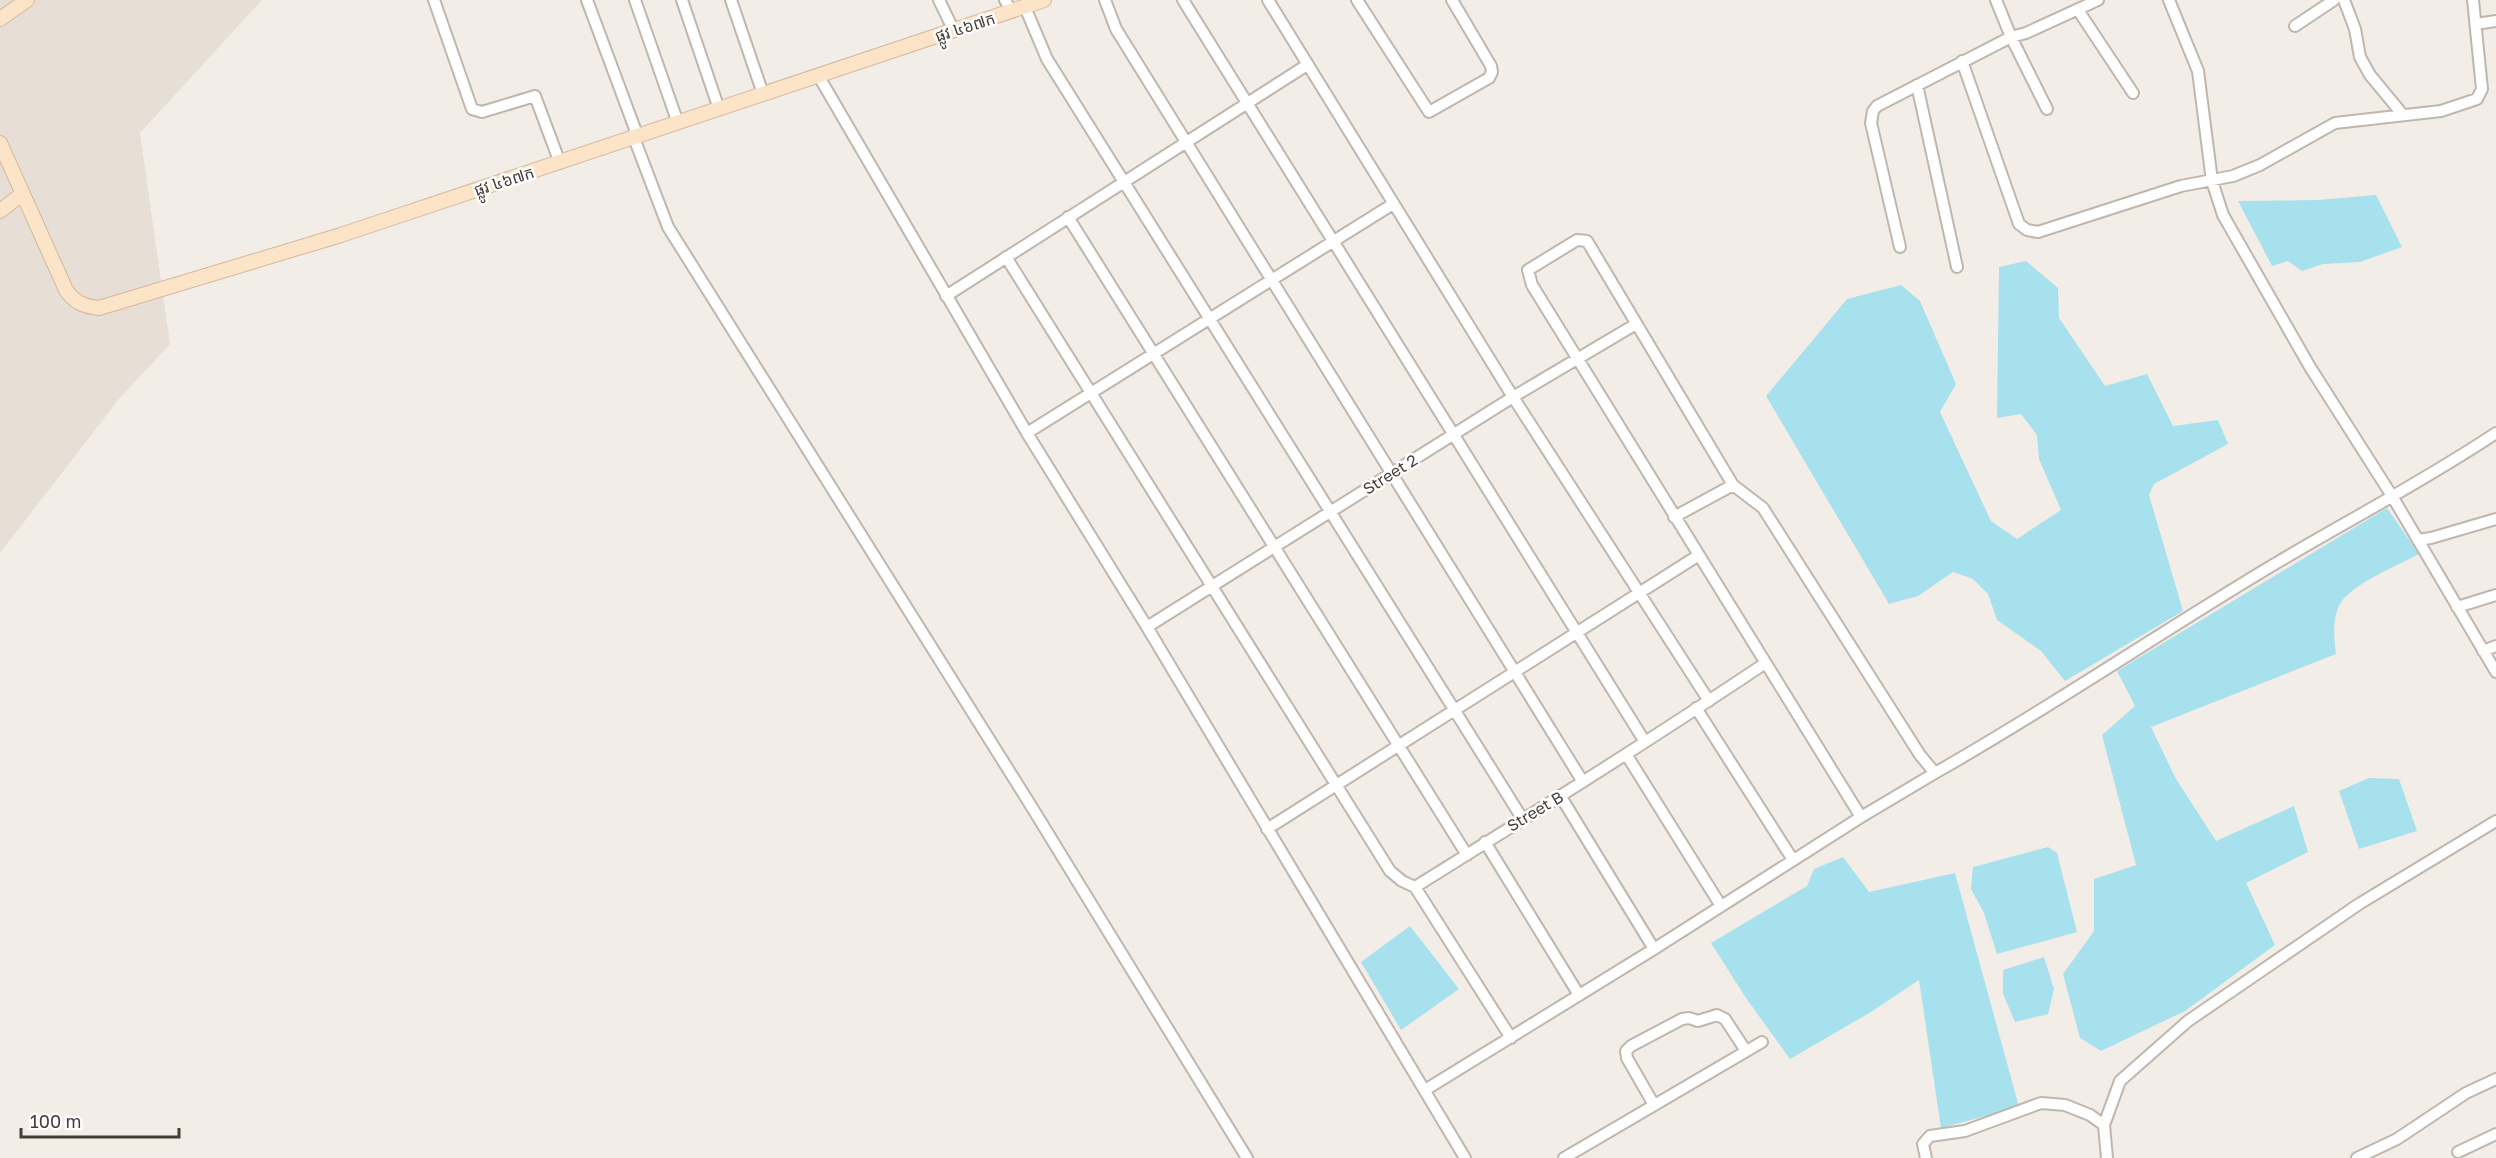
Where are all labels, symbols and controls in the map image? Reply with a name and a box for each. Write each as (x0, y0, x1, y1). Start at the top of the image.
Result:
street label: ផ្លូវ ៤៦៧ក (932, 8, 999, 51)
street label: ផ្លូវ ៤៦៧ក (471, 162, 538, 205)
street label: Street 2 (1359, 449, 1421, 499)
street label: Street B (1503, 786, 1567, 836)
scale bar (21, 1101, 178, 1139)
text: 100 m (30, 1110, 81, 1132)

